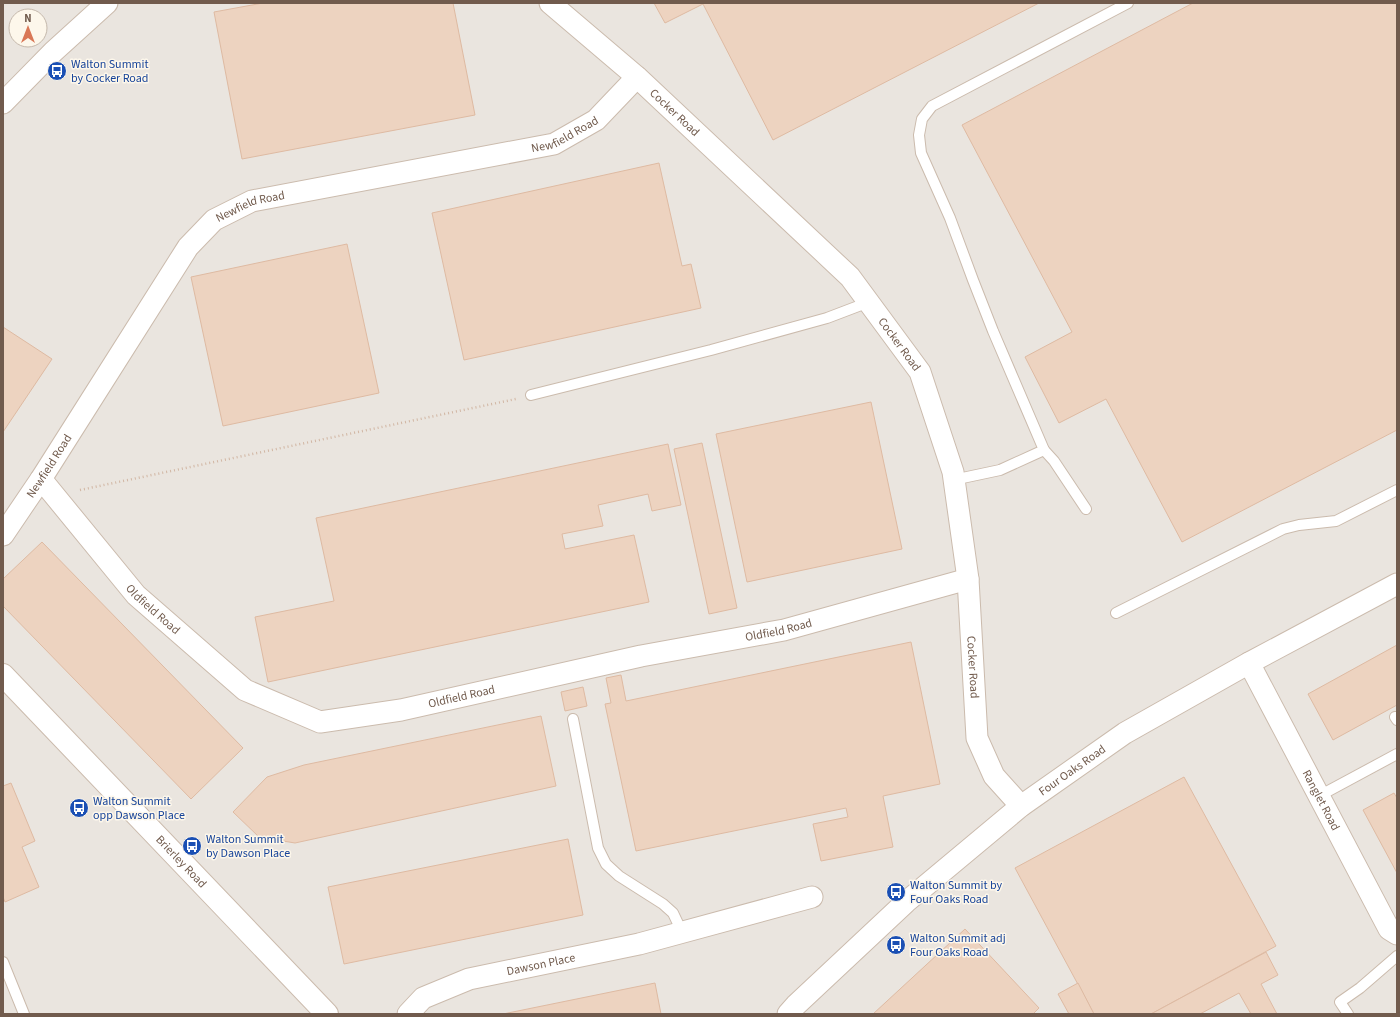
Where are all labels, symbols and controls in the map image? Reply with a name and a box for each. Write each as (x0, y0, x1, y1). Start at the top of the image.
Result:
north arrow (8, 8, 48, 48)
text: N (24, 11, 32, 26)
place label: Walton Summit by Cocker Road (71, 56, 149, 87)
bus stop icon: Walton Summit by Cocker Road (46, 60, 68, 82)
street label: Cocker Road (646, 85, 704, 140)
street label: Newfield Road (530, 112, 601, 157)
street label: Newfield Road (213, 187, 286, 226)
street label: Cocker Road (874, 314, 925, 375)
street label: Newfield Road (22, 431, 76, 501)
street label: Oldfield Road (122, 580, 184, 638)
street label: Oldfield Road (744, 614, 814, 645)
street label: Cocker Road (963, 635, 983, 699)
street label: Oldfield Road (426, 681, 497, 712)
street label: Four Oaks Road (1035, 741, 1109, 800)
street label: Ranglet Road (1298, 767, 1344, 834)
place label: Walton Summit opp Dawson Place (93, 793, 185, 824)
bus stop icon: Walton Summit opp Dawson Place (68, 797, 90, 819)
street label: Brierley Road (152, 831, 211, 892)
place label: Walton Summit by Dawson Place (206, 831, 290, 862)
bus stop icon: Walton Summit by Dawson Place (181, 835, 203, 857)
place label: Walton Summit by Four Oaks Road (910, 877, 1003, 908)
bus stop icon: Walton Summit by Four Oaks Road (885, 881, 907, 903)
place label: Walton Summit adj Four Oaks Road (910, 930, 1006, 961)
bus stop icon: Walton Summit adj Four Oaks Road (885, 934, 907, 956)
street label: Dawson Place (505, 949, 577, 980)

